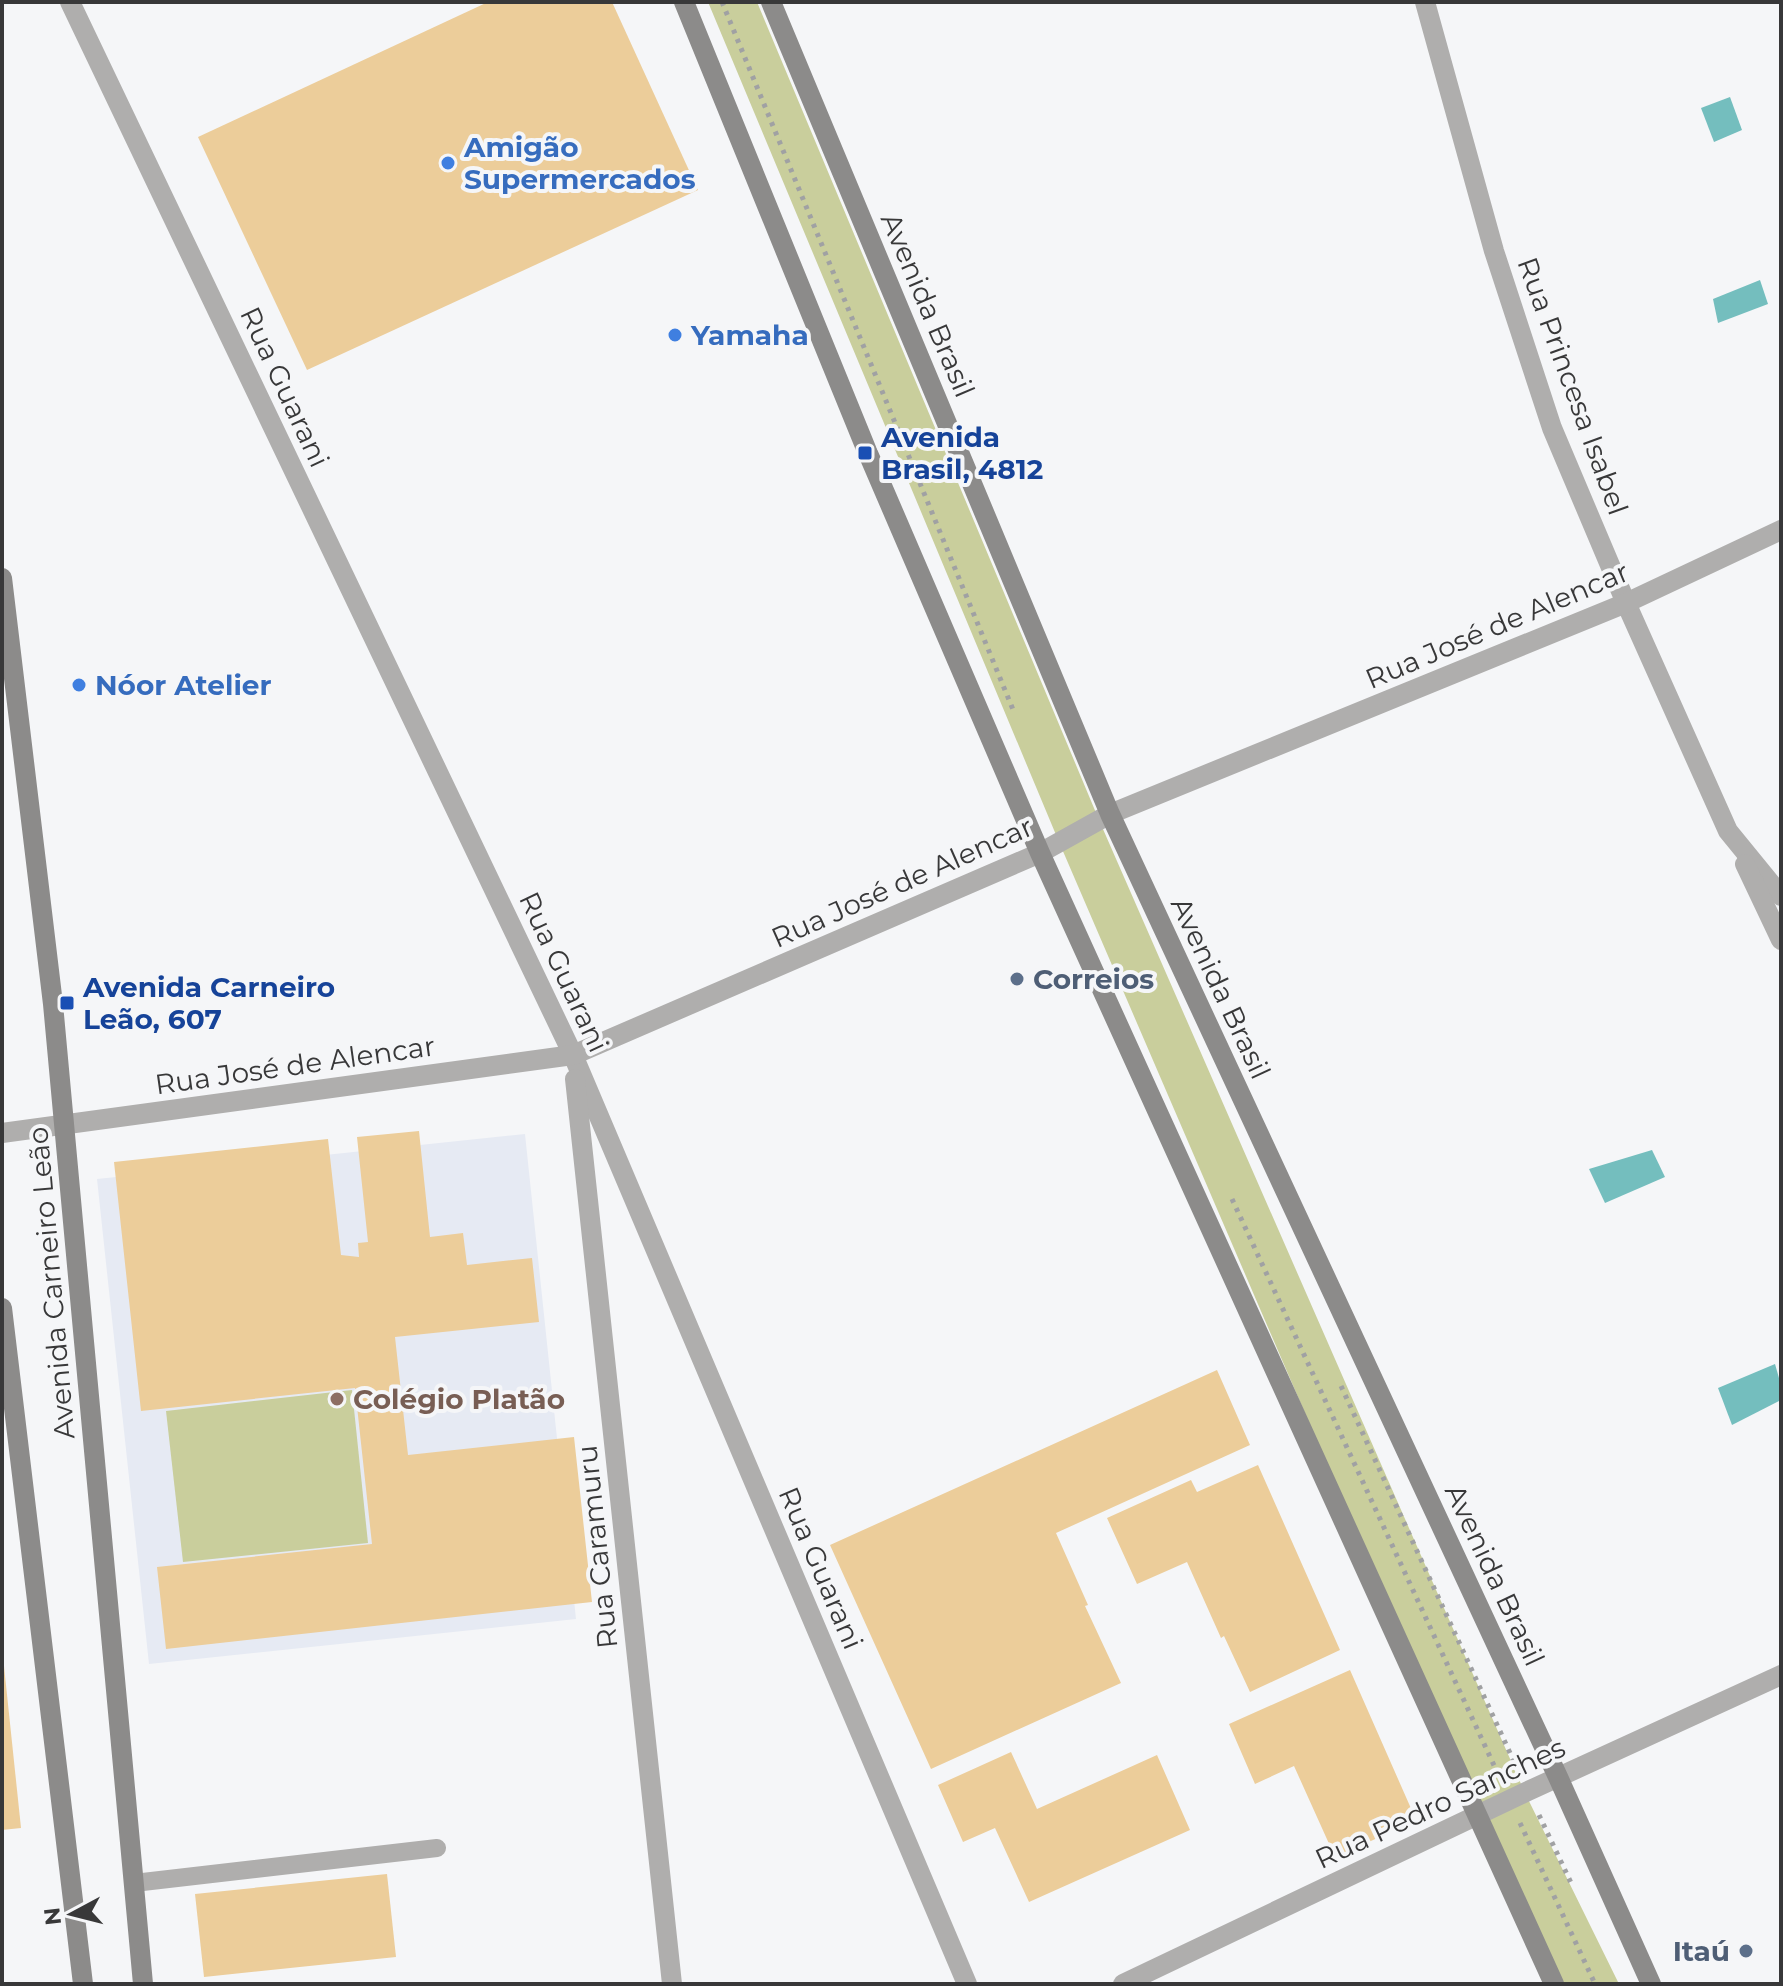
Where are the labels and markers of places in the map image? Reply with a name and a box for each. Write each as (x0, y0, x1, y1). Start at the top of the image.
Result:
place label: Amigão Supermercados (463, 130, 696, 196)
marker: Amigão Supermercados (439, 154, 457, 172)
place label: Yamaha (690, 318, 809, 352)
marker: Yamaha (666, 326, 684, 344)
place label: Avenida Brasil, 4812 (880, 420, 1043, 486)
marker: Avenida Brasil, 4812 (856, 444, 874, 462)
place label: Nóor Atelier (95, 668, 272, 702)
marker: Nóor Atelier (70, 676, 88, 694)
place label: Correios (1033, 962, 1154, 996)
place label: Avenida Carneiro Leão, 607 (82, 970, 335, 1036)
marker: Correios (1008, 970, 1026, 988)
marker: Avenida Carneiro Leão, 607 (58, 994, 76, 1012)
place label: Colégio Platão (353, 1382, 565, 1416)
marker: Colégio Platão (328, 1390, 346, 1408)
place label: Itaú (1673, 1934, 1730, 1968)
marker: Itaú (1737, 1942, 1755, 1960)

